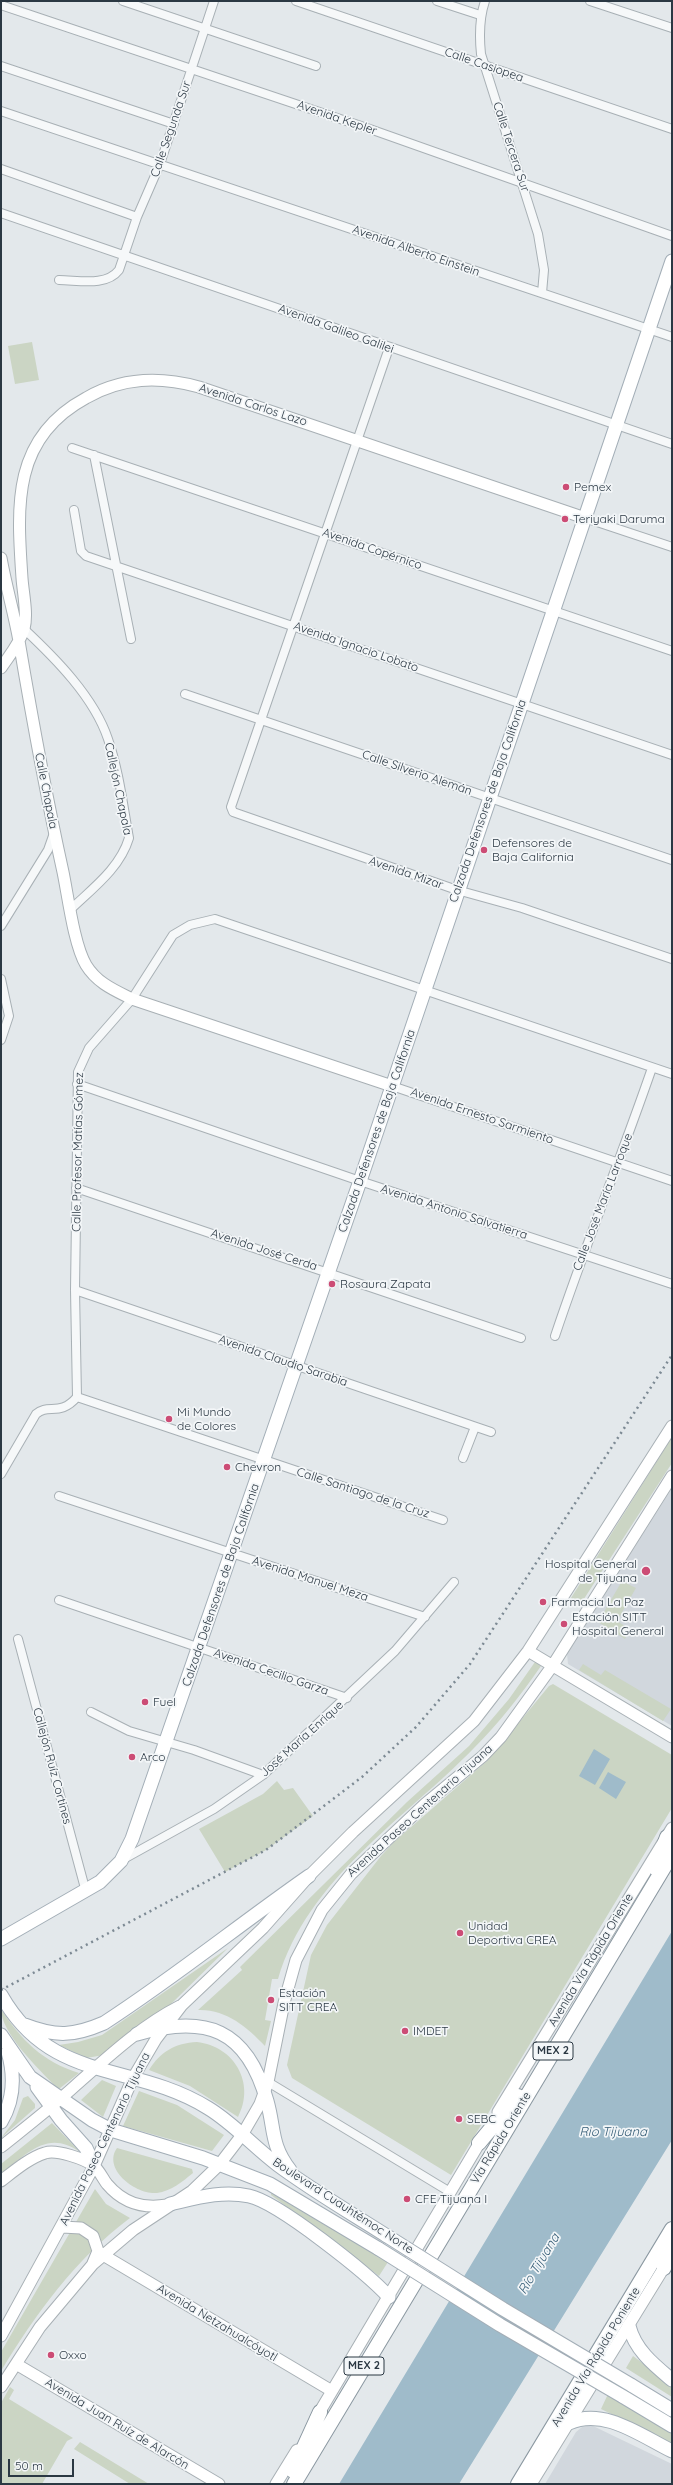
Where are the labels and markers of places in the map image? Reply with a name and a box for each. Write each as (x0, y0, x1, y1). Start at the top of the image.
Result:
place label: Pemex (574, 480, 611, 494)
marker: Pemex (561, 482, 571, 492)
place label: Teriyaki Daruma (573, 512, 665, 526)
marker: Teriyaki Daruma (560, 514, 570, 524)
place label: Defensores de Baja California (492, 836, 574, 864)
marker: Defensores de Baja California (479, 845, 489, 855)
place label: Rosaura Zapata (340, 1277, 431, 1291)
marker: Rosaura Zapata (327, 1279, 337, 1289)
place label: Mi Mundo de Colores (177, 1405, 236, 1433)
marker: Mi Mundo de Colores (164, 1414, 174, 1424)
place label: Chevron (235, 1460, 281, 1474)
marker: Chevron (222, 1462, 232, 1472)
place label: Hospital General de Tijuana (545, 1557, 637, 1585)
marker: Hospital General de Tijuana (640, 1565, 652, 1577)
place label: Farmacia La Paz (551, 1595, 644, 1609)
marker: Farmacia La Paz (538, 1597, 548, 1607)
place label: Estación SITT Hospital General (572, 1610, 664, 1638)
marker: Estación SITT Hospital General (559, 1619, 569, 1629)
place label: Fuel (153, 1695, 176, 1709)
marker: Fuel (140, 1697, 150, 1707)
place label: Arco (140, 1750, 166, 1764)
marker: Arco (127, 1752, 137, 1762)
place label: Unidad Deportiva CREA (468, 1919, 557, 1947)
marker: Unidad Deportiva CREA (455, 1928, 465, 1938)
place label: Estación SITT CREA (279, 1986, 337, 2014)
marker: Estación SITT CREA (266, 1995, 276, 2005)
place label: IMDET (413, 2024, 449, 2038)
marker: IMDET (400, 2026, 410, 2036)
place label: SEBC (467, 2112, 496, 2126)
marker: SEBC (454, 2114, 464, 2124)
place label: CFE Tijuana I (415, 2192, 487, 2206)
marker: CFE Tijuana I (402, 2194, 412, 2204)
place label: Oxxo (59, 2348, 87, 2362)
marker: Oxxo (46, 2350, 56, 2360)

